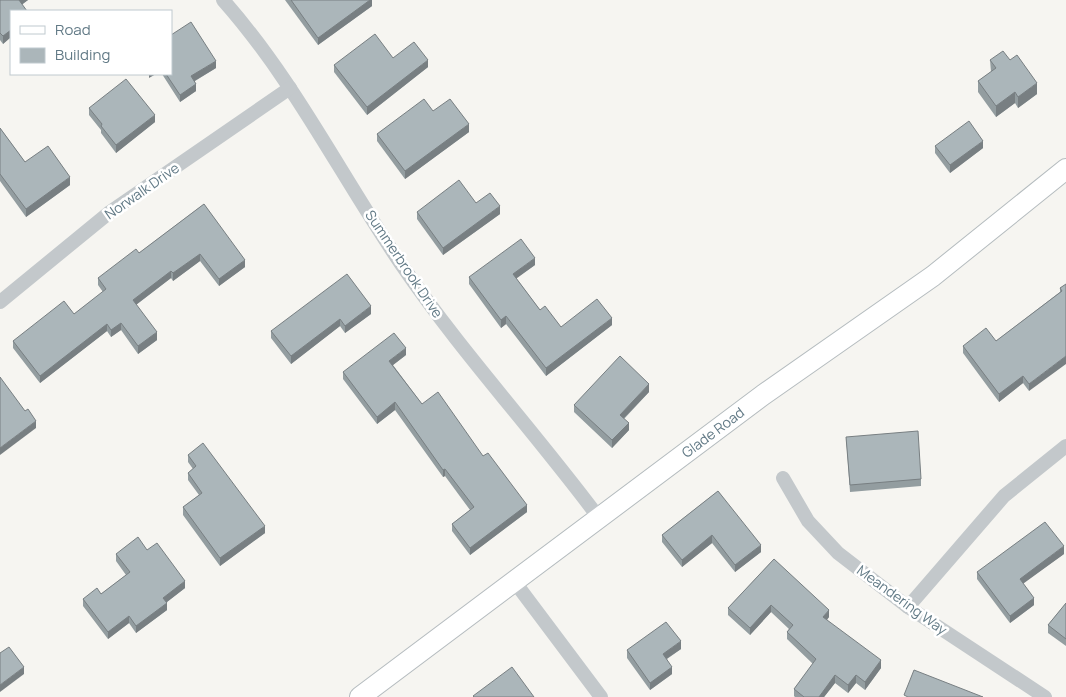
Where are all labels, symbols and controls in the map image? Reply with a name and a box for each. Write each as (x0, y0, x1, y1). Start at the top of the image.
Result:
legend (10, 10, 172, 75)
text: Road (55, 19, 91, 40)
text: Building (55, 44, 110, 65)
street label: Norwalk Drive (101, 158, 183, 223)
street label: Summerbrook Drive (361, 206, 448, 321)
street label: Glade Road (678, 403, 748, 462)
street label: Meandering Way (853, 560, 952, 639)

